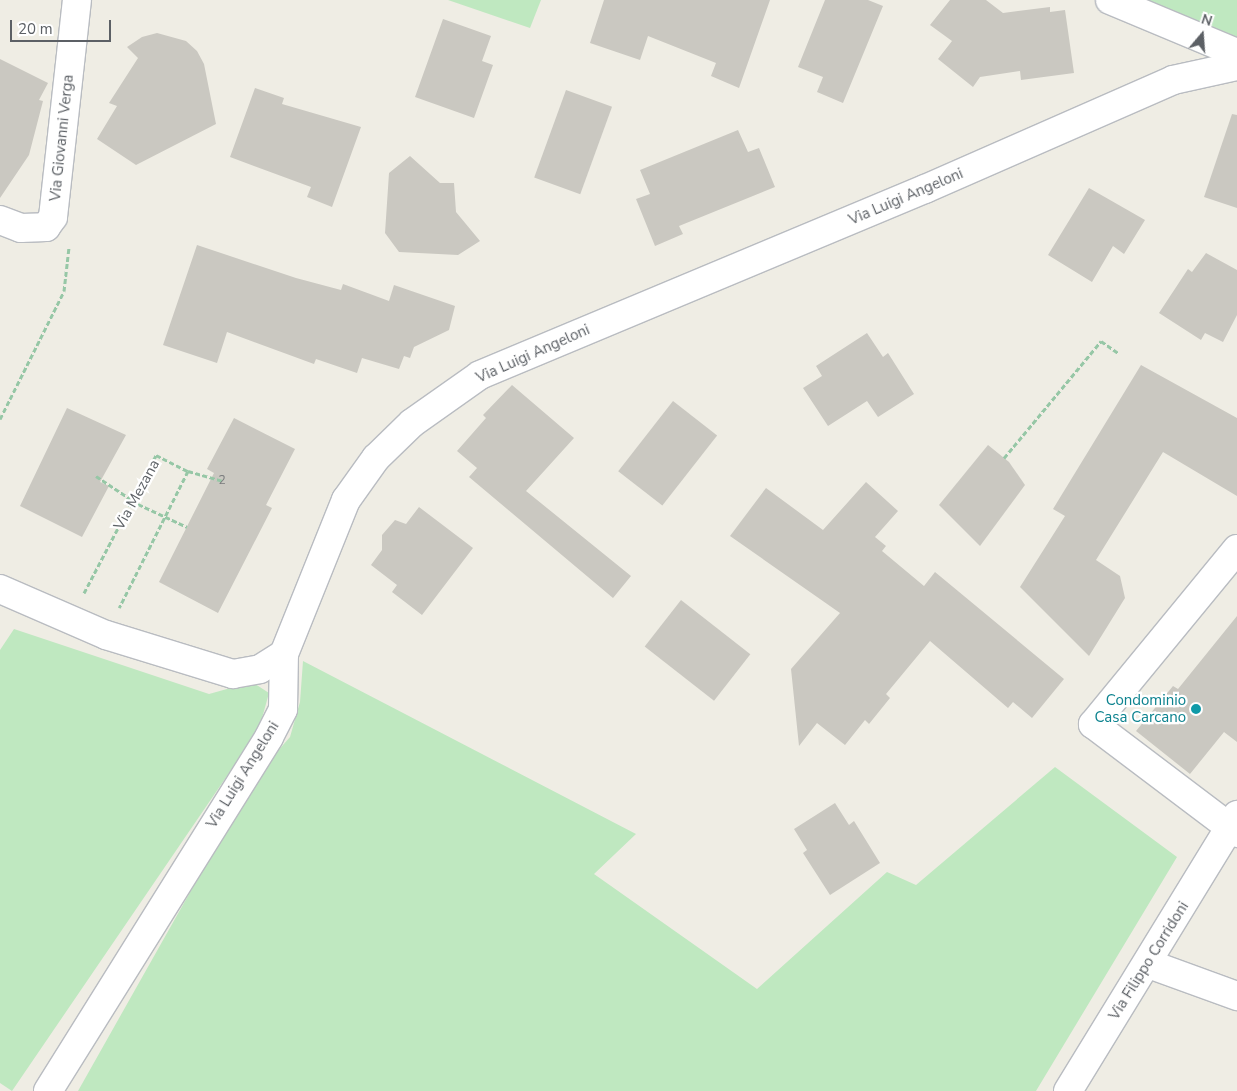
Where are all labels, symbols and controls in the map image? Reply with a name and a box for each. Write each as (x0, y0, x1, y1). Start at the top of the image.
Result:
scale bar (12, 10, 114, 42)
north arrow (1177, 10, 1227, 60)
text: N (1199, 10, 1215, 31)
text: 20 m (18, 19, 53, 39)
street label: Via Giovanni Verga (46, 74, 78, 202)
street label: Via Luigi Angeloni (846, 165, 966, 229)
street label: Via Luigi Angeloni (473, 321, 593, 387)
street label: Via Mezana (110, 457, 164, 533)
house number: 2 (218, 474, 226, 488)
place label: Condominio Casa Carcano (1094, 691, 1186, 726)
marker: Condominio Casa Carcano (1190, 703, 1202, 715)
street label: Via Luigi Angeloni (203, 718, 283, 832)
street label: Via Filippo Corridoni (1105, 899, 1193, 1023)

